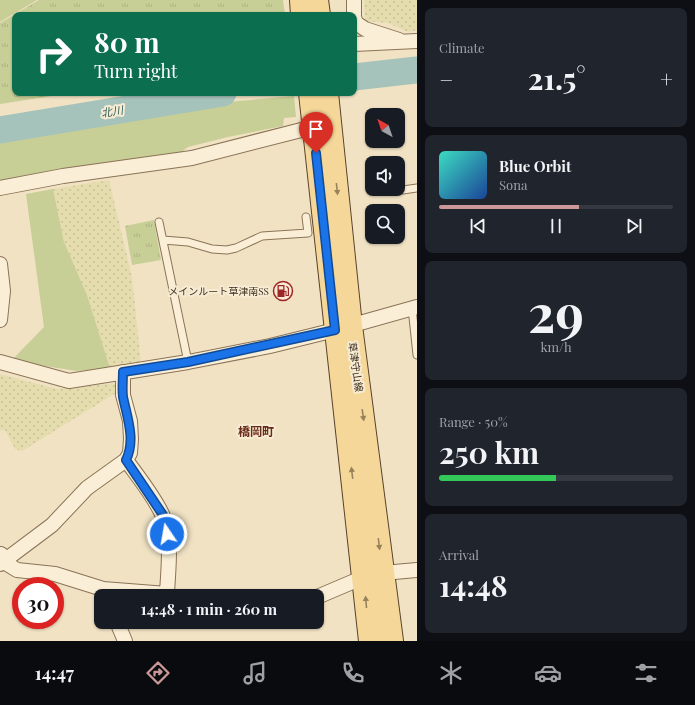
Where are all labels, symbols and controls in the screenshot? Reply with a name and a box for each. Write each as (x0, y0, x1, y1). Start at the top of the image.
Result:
text: 80 m (94, 23, 160, 60)
icon: right (28, 28, 80, 80)
text: Climate (439, 39, 485, 56)
text: 21.5° (528, 58, 586, 98)
text: Turn right (94, 59, 177, 83)
text: − (439, 64, 453, 94)
text: + (660, 64, 673, 94)
water label: 北川 (100, 102, 125, 120)
north arrow (365, 108, 405, 148)
map controls (365, 108, 405, 244)
pin (299, 112, 333, 153)
icon: arrive (305, 118, 327, 140)
button: sound (365, 156, 405, 196)
text: Blue Orbit (499, 156, 571, 176)
text: Sona (499, 176, 527, 193)
one-way arrow (334, 183, 340, 195)
button: search (365, 204, 405, 244)
icon: previous (467, 215, 489, 237)
icon: pause (545, 215, 567, 237)
icon: next (623, 215, 645, 237)
text: 29 (528, 277, 584, 346)
fuel station icon: メインルート草津南SS (272, 280, 294, 302)
place label: メインルート草津南SS (168, 284, 269, 298)
text: km/h (540, 338, 572, 355)
street label: 草津守山線 (346, 341, 366, 393)
one-way arrow (360, 409, 366, 421)
text: Range · 50% (439, 413, 508, 430)
district label: 橋岡町 (238, 423, 274, 439)
text: 250 km (439, 432, 539, 472)
one-way arrow (349, 467, 355, 479)
position arrow (146, 513, 188, 555)
one-way arrow (376, 538, 383, 550)
text: Arrival (439, 546, 479, 563)
text: 14:48 (439, 565, 508, 605)
speed limit sign: 30 (12, 577, 64, 629)
one-way arrow (363, 596, 370, 608)
text: 14:48 · 1 min · 260 m (141, 599, 277, 619)
icon: directions (144, 659, 172, 687)
icon: music (241, 659, 269, 687)
icon: phone (339, 659, 367, 687)
icon: climate (437, 659, 465, 687)
icon: car (534, 659, 562, 687)
icon: filters (632, 659, 660, 687)
text: 14:47 (35, 661, 74, 685)

